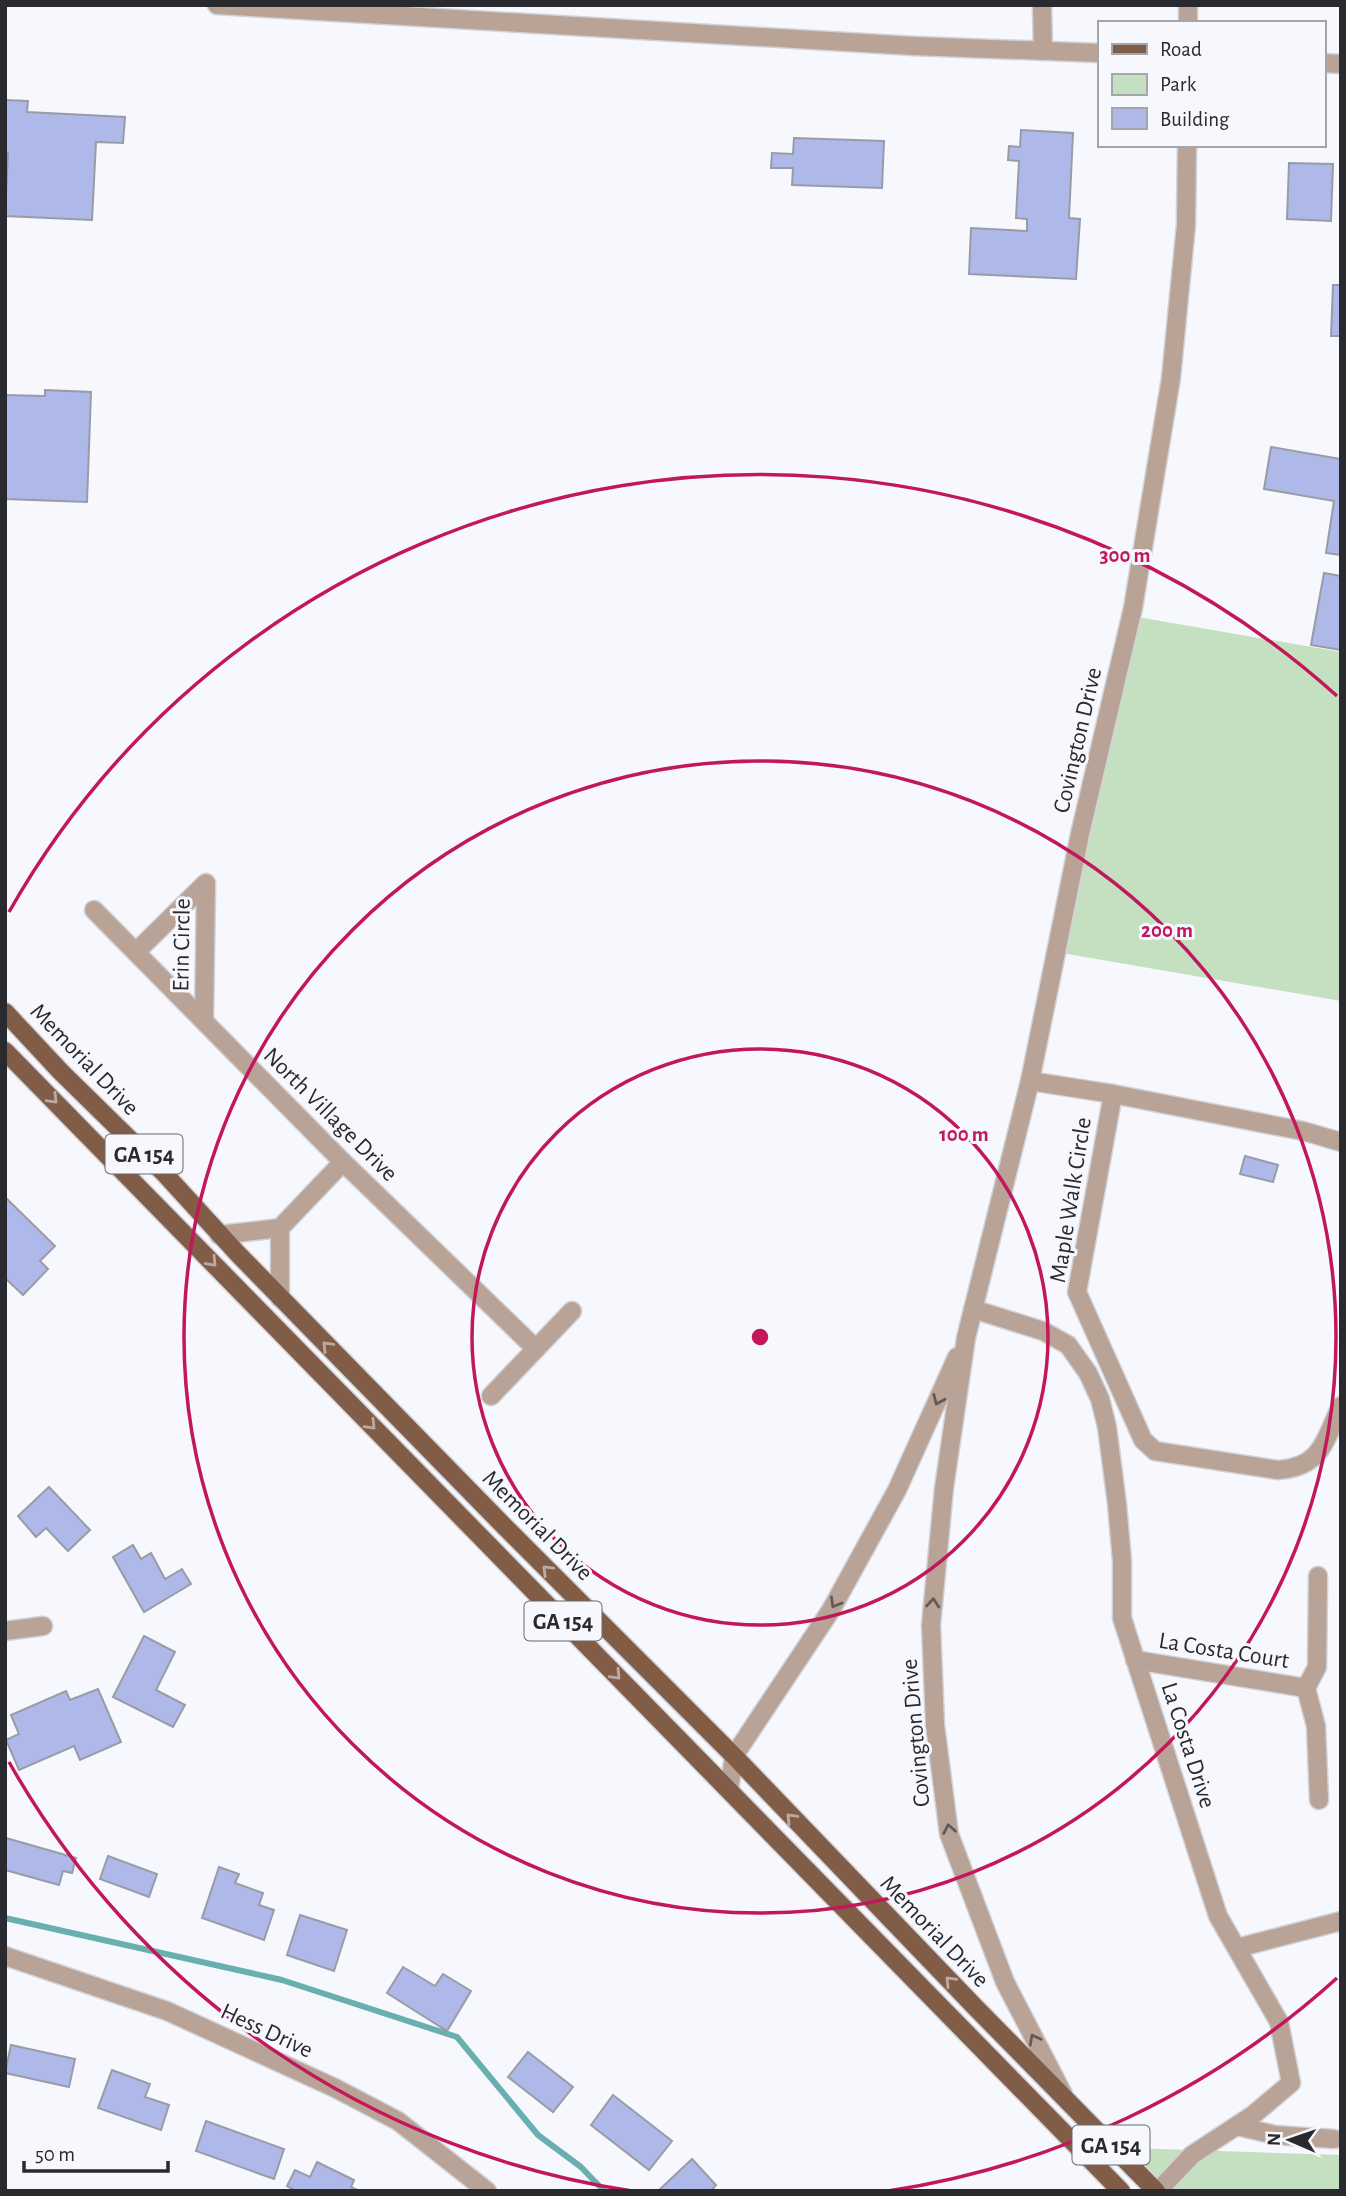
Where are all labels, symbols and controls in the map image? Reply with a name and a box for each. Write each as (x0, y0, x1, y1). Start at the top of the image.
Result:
legend (1098, 21, 1325, 147)
text: Road (1160, 39, 1202, 60)
text: Park (1160, 74, 1197, 95)
text: Building (1160, 109, 1230, 130)
text: 300 m (1099, 545, 1151, 566)
street label: Covington Drive (1050, 665, 1106, 815)
street label: Erin Circle (169, 898, 195, 992)
text: 200 m (1141, 920, 1193, 941)
street label: Memorial Drive (25, 999, 143, 1120)
street label: North Village Drive (259, 1043, 402, 1186)
one-way arrow (44, 1091, 57, 1104)
street label: Maple Walk Circle (1046, 1116, 1096, 1285)
text: 100 m (939, 1124, 989, 1145)
road number: GA 154 (106, 1134, 182, 1174)
one-way arrow (203, 1254, 216, 1267)
centre of rings (748, 1325, 772, 1349)
one-way arrow (323, 1341, 336, 1354)
one-way arrow (932, 1393, 946, 1405)
one-way arrow (362, 1417, 375, 1430)
street label: Memorial Drive (478, 1466, 597, 1585)
one-way arrow (543, 1565, 556, 1578)
one-way arrow (830, 1595, 843, 1608)
one-way arrow (925, 1597, 940, 1608)
road number: GA 154 (524, 1602, 602, 1640)
street label: La Costa Court (1157, 1629, 1291, 1673)
street label: Covington Drive (898, 1658, 934, 1808)
one-way arrow (607, 1667, 620, 1680)
street label: La Costa Drive (1156, 1680, 1220, 1811)
one-way arrow (787, 1813, 800, 1826)
one-way arrow (943, 1823, 958, 1835)
street label: Memorial Drive (875, 1871, 993, 1992)
one-way arrow (945, 1976, 958, 1989)
street label: Hess Drive (217, 1999, 316, 2063)
one-way arrow (1029, 2034, 1043, 2047)
north arrow (1255, 2105, 1325, 2175)
road number: GA 154 (1072, 2126, 1150, 2164)
scale bar (24, 2130, 168, 2174)
text: N (1265, 2133, 1284, 2146)
text: 50 m (35, 2144, 75, 2165)

